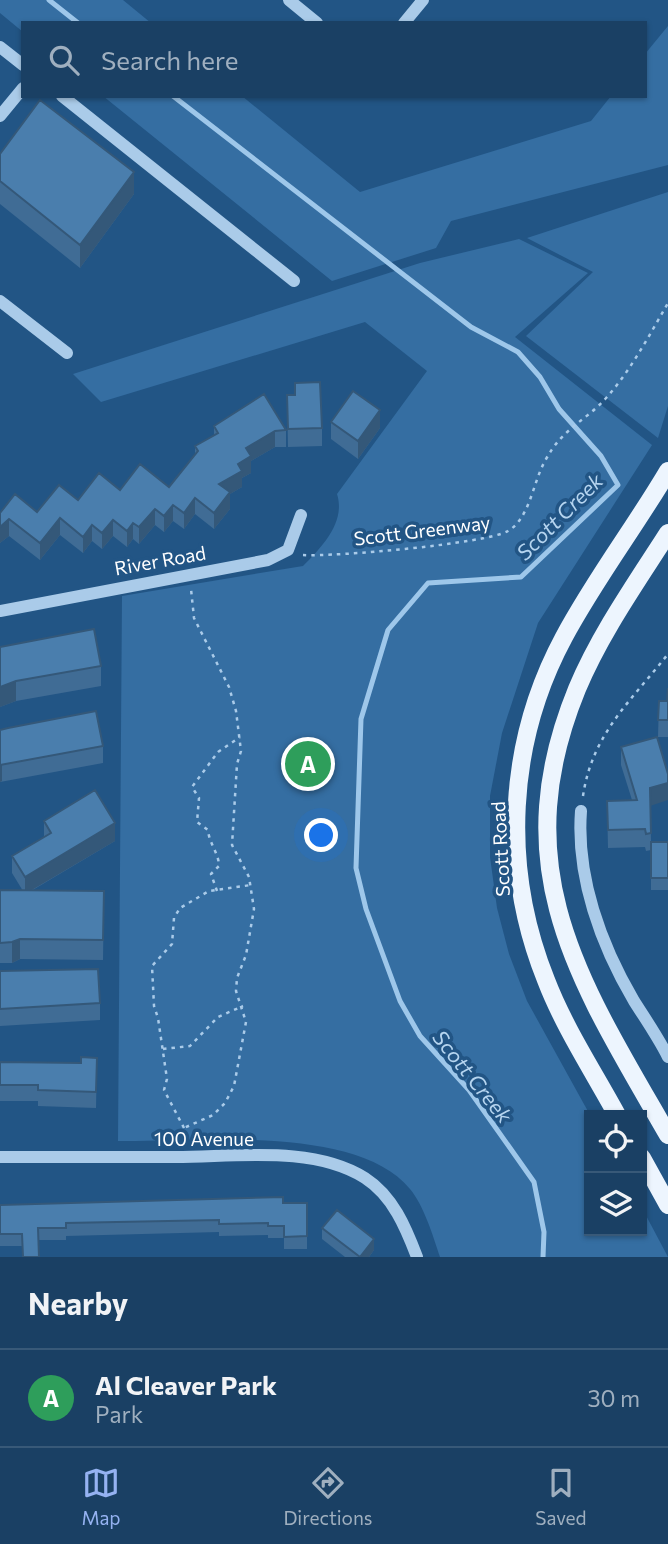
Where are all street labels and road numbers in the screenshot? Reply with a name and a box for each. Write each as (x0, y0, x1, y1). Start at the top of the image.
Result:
street label: Scott Greenway (352, 510, 492, 550)
street label: River Road (112, 541, 208, 579)
street label: Scott Road (486, 801, 514, 897)
street label: 100 Avenue (154, 1127, 254, 1150)

